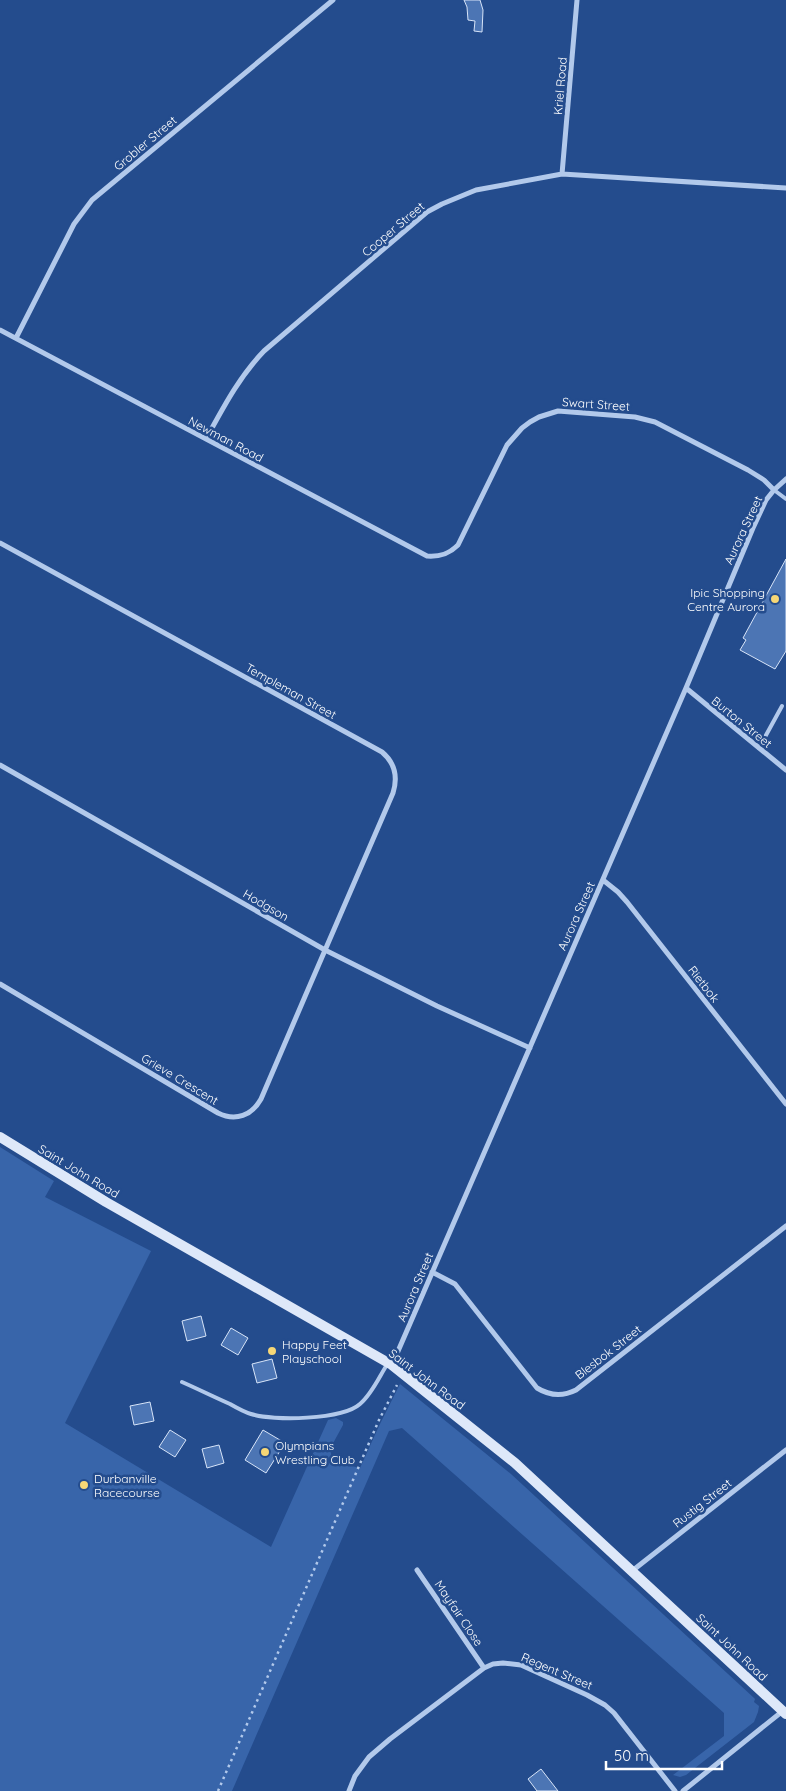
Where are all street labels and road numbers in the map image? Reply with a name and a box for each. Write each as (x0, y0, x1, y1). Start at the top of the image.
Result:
street label: Kriel Road (550, 57, 570, 115)
street label: Grobler Street (111, 112, 179, 174)
street label: Cooper Street (359, 198, 427, 260)
street label: Swart Street (562, 394, 630, 414)
street label: Newman Road (186, 413, 266, 465)
street label: Aurora Street (721, 493, 765, 567)
street label: Templeman Street (243, 660, 339, 722)
street label: Burton Street (709, 693, 775, 751)
street label: Aurora Street (554, 879, 598, 953)
street label: Hodgson (240, 886, 292, 924)
street label: Rietbok (685, 963, 723, 1005)
street label: Grieve Crescent (139, 1050, 221, 1108)
street label: Saint John Road (36, 1141, 122, 1201)
street label: Aurora Street (394, 1250, 436, 1324)
street label: Blesbok Street (572, 1322, 644, 1382)
street label: Saint John Road (386, 1345, 468, 1413)
street label: Rustig Street (670, 1475, 734, 1531)
street label: Mayfair Close (431, 1577, 487, 1649)
street label: Saint John Road (693, 1610, 771, 1684)
street label: Regent Street (519, 1649, 595, 1693)

